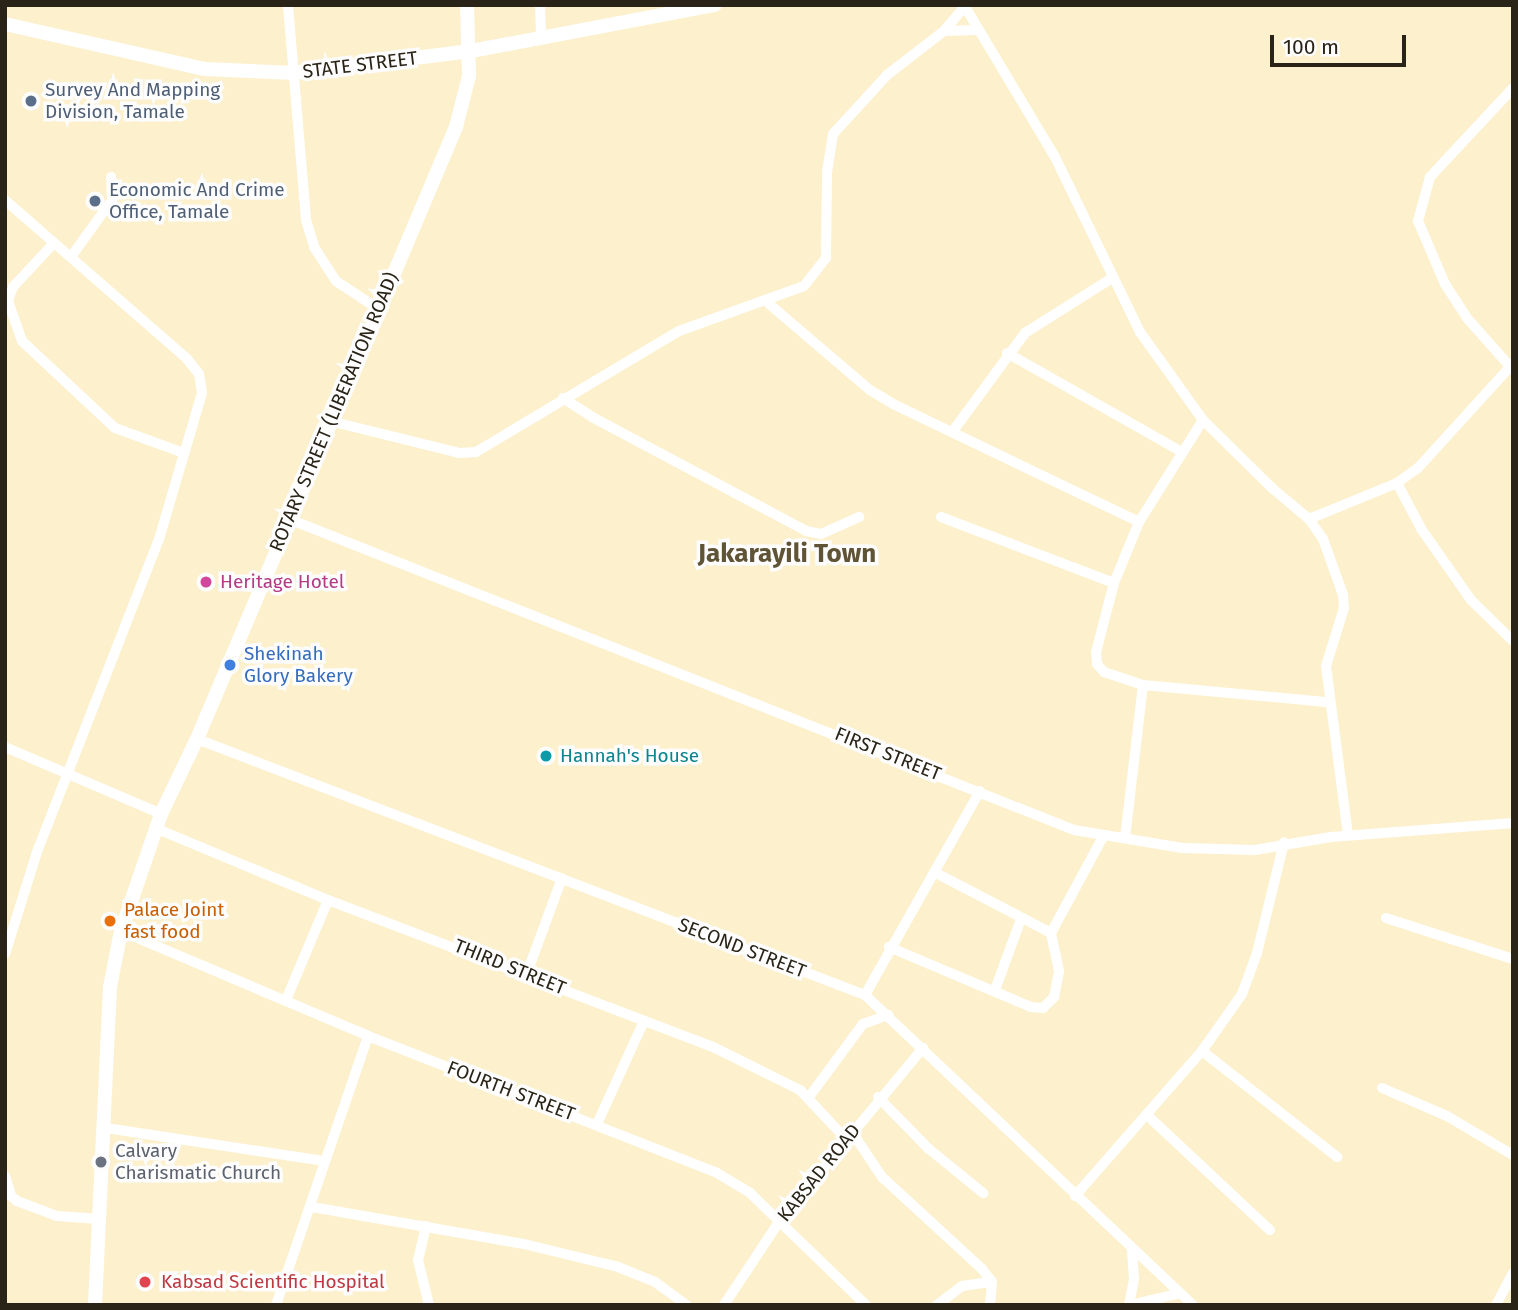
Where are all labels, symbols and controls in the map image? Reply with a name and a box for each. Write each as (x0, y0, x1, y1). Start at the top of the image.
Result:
scale bar (1273, 21, 1410, 65)
text: 100 m (1283, 34, 1339, 60)
street label: STATE STREET (301, 47, 419, 83)
place label: Survey And Mapping Division, Tamale (45, 79, 220, 123)
marker: Survey And Mapping Division, Tamale (23, 93, 39, 109)
place label: Economic And Crime Office, Tamale (109, 179, 285, 223)
marker: Economic And Crime Office, Tamale (87, 193, 103, 209)
street label: ROTARY STREET (LIBERATION ROAD) (265, 269, 403, 555)
district label: Jakarayili Town (698, 538, 876, 570)
place label: Heritage Hotel (220, 571, 344, 593)
marker: Heritage Hotel (198, 574, 214, 590)
place label: Shekinah Glory Bakery (244, 643, 353, 687)
marker: Shekinah Glory Bakery (222, 657, 238, 673)
street label: FIRST STREET (832, 722, 944, 786)
place label: Hannah's House (560, 745, 699, 767)
marker: Hannah's House (538, 748, 554, 764)
place label: Palace Joint fast food (124, 899, 224, 943)
marker: Palace Joint fast food (102, 913, 118, 929)
street label: SECOND STREET (675, 913, 809, 983)
street label: THIRD STREET (451, 934, 569, 1000)
street label: FOURTH STREET (444, 1056, 578, 1126)
street label: KABSAD ROAD (773, 1120, 865, 1226)
place label: Calvary Charismatic Church (115, 1140, 281, 1184)
marker: Calvary Charismatic Church (93, 1154, 109, 1170)
place label: Kabsad Scientific Hospital (161, 1271, 385, 1293)
marker: Kabsad Scientific Hospital (135, 1272, 155, 1292)

